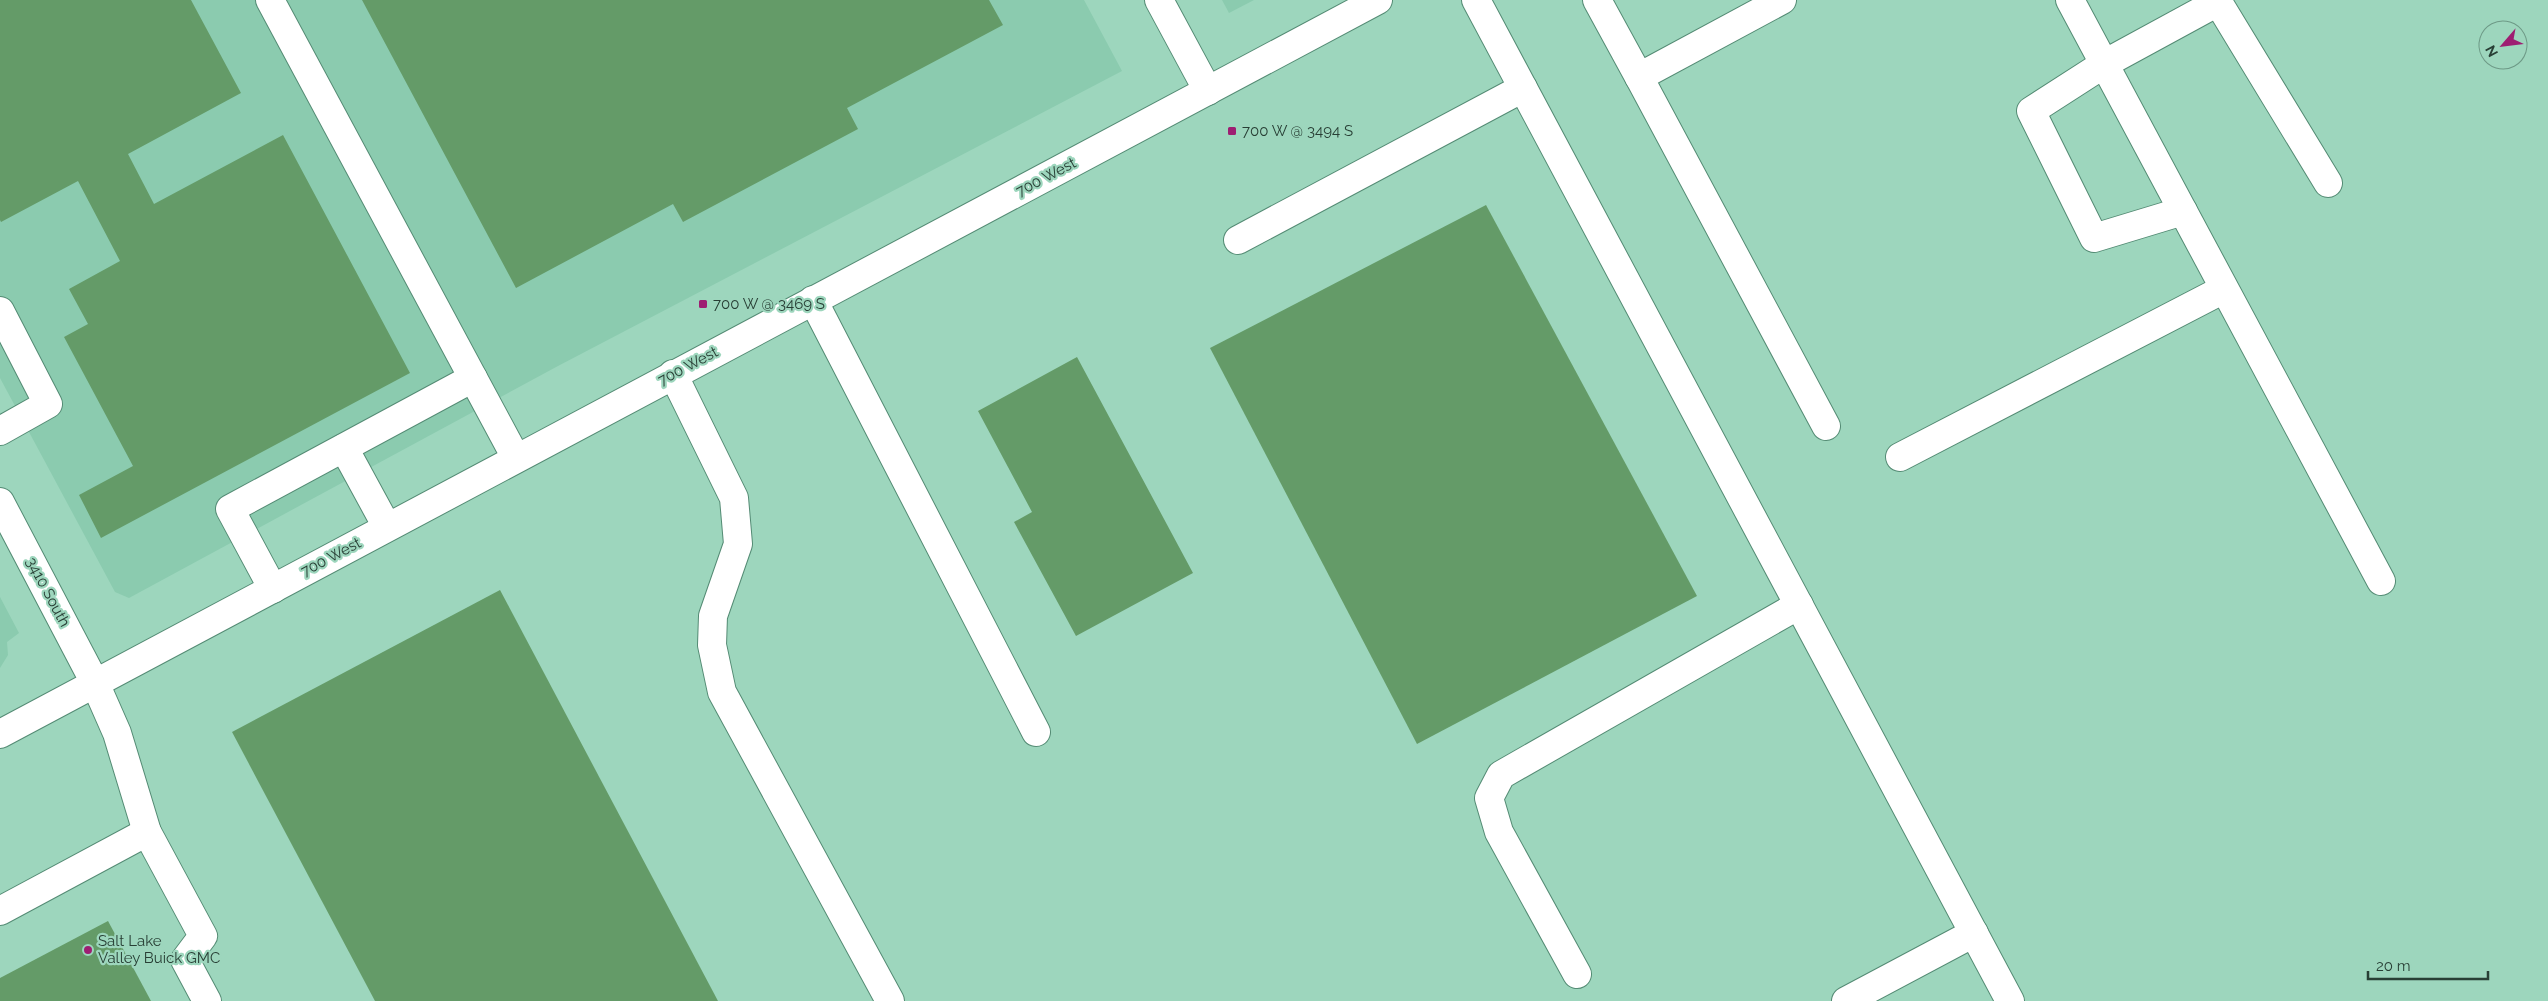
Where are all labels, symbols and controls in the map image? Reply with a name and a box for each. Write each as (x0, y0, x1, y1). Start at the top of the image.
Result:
north arrow (2478, 20, 2528, 70)
text: N (2482, 43, 2501, 60)
place label: 700 W @ 3494 S (1242, 122, 1353, 140)
marker: 700 W @ 3494 S (1226, 125, 1238, 137)
street label: 700 West (1013, 154, 1079, 200)
place label: 700 W @ 3469 S (713, 295, 825, 313)
marker: 700 W @ 3469 S (697, 298, 709, 310)
street label: 700 West (655, 343, 721, 389)
street label: 700 West (298, 534, 364, 580)
street label: 3410 South (22, 554, 74, 630)
place label: Salt Lake Valley Buick GMC (98, 932, 220, 967)
marker: Salt Lake Valley Buick GMC (82, 944, 94, 956)
scale bar (2368, 948, 2488, 980)
text: 20 m (2376, 957, 2411, 975)

